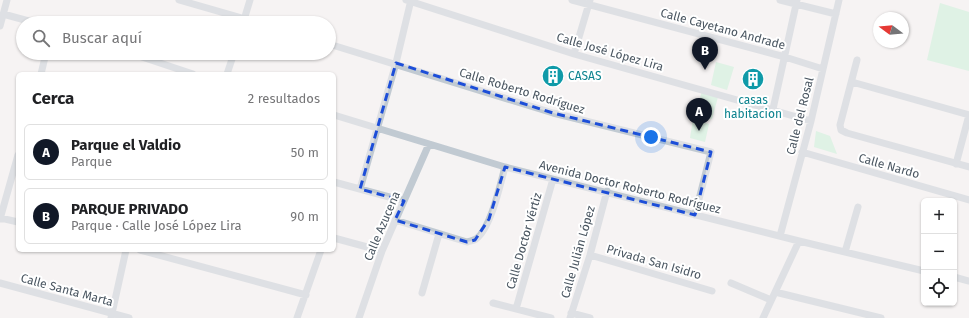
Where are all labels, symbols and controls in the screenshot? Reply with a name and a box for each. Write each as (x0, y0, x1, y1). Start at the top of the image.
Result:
street label: Calle Cayetano Andrade (659, 6, 787, 52)
north arrow (873, 12, 909, 48)
search box (16, 16, 336, 60)
icon: search (30, 27, 52, 49)
text: Buscar aquí (62, 29, 142, 47)
street label: Calle José López Lira (555, 30, 665, 74)
pin: B (692, 37, 718, 70)
building icon: CASAS (540, 63, 566, 89)
street label: Calle Roberto Rodríguez (458, 65, 586, 117)
building icon: casas habitacion (740, 66, 766, 92)
place label: CASAS (568, 69, 602, 83)
street label: Calle del Rosal (784, 75, 817, 156)
text: Cerca (32, 88, 74, 109)
text: 2 resultados (248, 91, 320, 106)
place label: casas habitacion (724, 93, 782, 121)
pin: A (686, 98, 712, 131)
your location (641, 127, 661, 147)
text: Parque el Valdio (71, 136, 181, 154)
text: A (42, 145, 50, 160)
text: 50 m (291, 145, 319, 160)
street label: Calle Nardo (857, 151, 921, 181)
text: Parque (71, 154, 112, 169)
street label: Avenida Doctor Roberto Rodríguez (538, 158, 722, 216)
street label: Calle Azucena (361, 189, 403, 263)
street label: Calle Doctor Vértiz (504, 191, 544, 291)
map controls (921, 198, 957, 306)
button: + (921, 198, 957, 234)
text: PARQUE PRIVADO (71, 200, 188, 218)
street label: Calle Julián López (558, 204, 598, 300)
text: B (42, 209, 50, 224)
text: 90 m (290, 209, 319, 224)
text: Parque · Calle José López Lira (71, 218, 242, 233)
button: − (921, 234, 957, 270)
street label: Privada San Isidro (605, 242, 703, 282)
button: locate (921, 270, 957, 306)
street label: Calle Santa Marta (19, 271, 115, 309)

